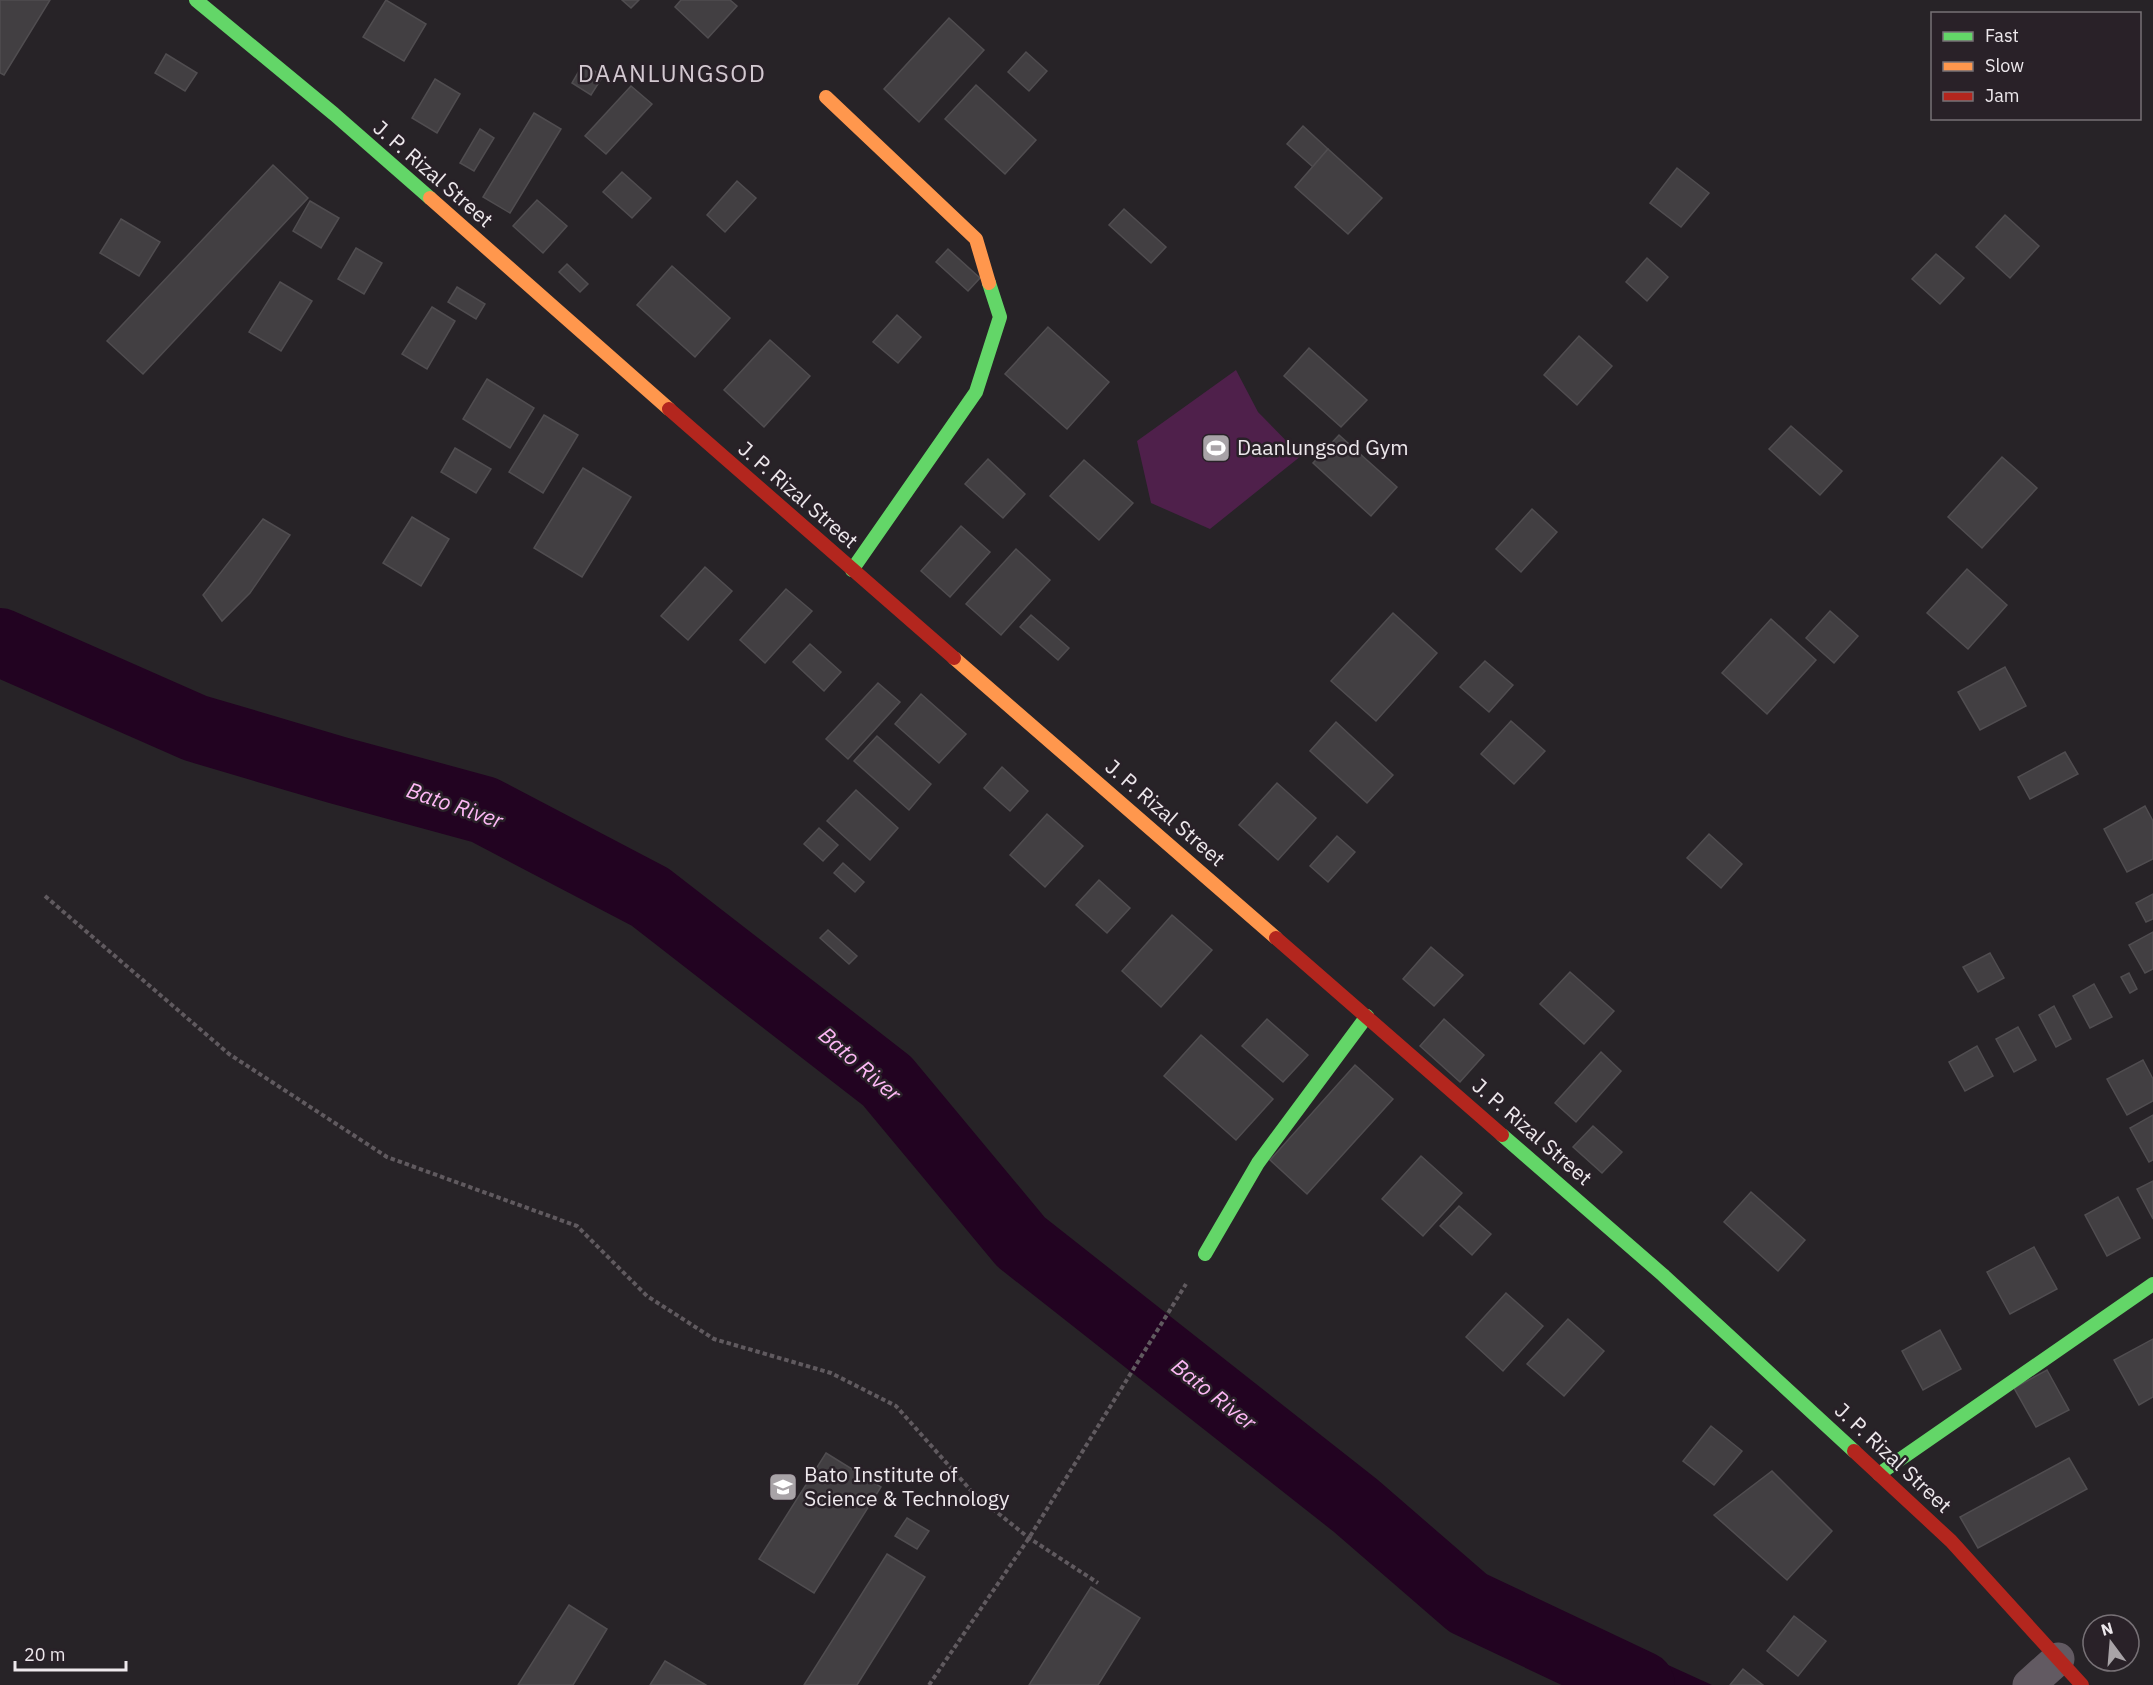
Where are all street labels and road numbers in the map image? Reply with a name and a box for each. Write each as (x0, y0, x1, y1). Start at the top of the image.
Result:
street label: J. P. Rizal Street (368, 113, 500, 233)
street label: J. P. Rizal Street (733, 434, 865, 554)
street label: J. P. Rizal Street (1100, 752, 1232, 872)
street label: J. P. Rizal Street (1467, 1071, 1599, 1191)
street label: J. P. Rizal Street (1829, 1396, 1958, 1519)

